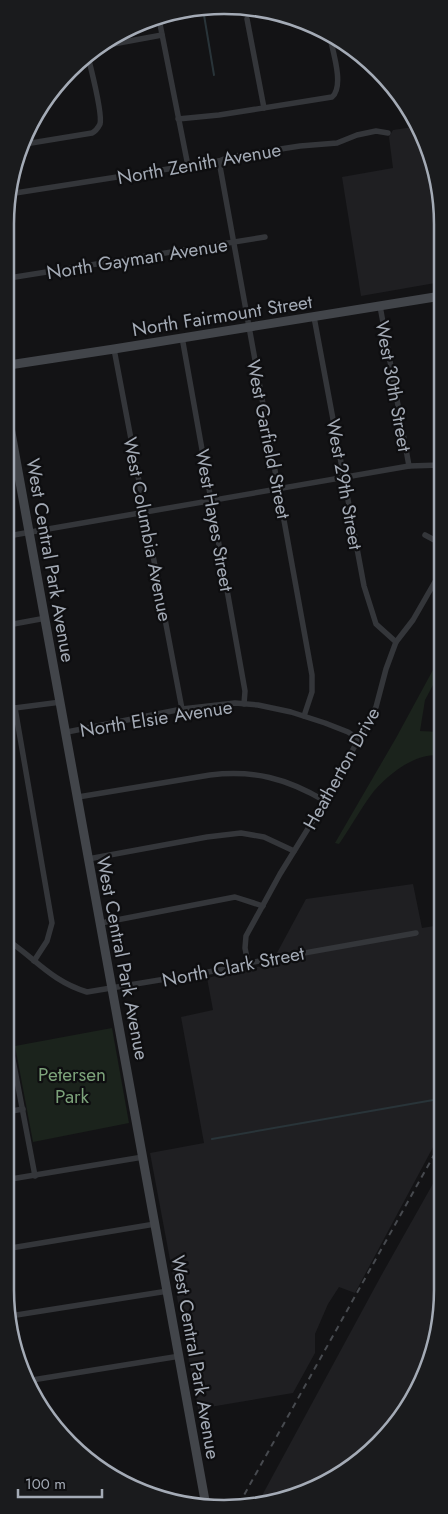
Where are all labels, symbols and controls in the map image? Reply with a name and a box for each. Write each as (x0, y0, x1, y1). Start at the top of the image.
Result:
street label: North Zenith Avenue (115, 136, 283, 191)
street label: North Gayman Avenue (45, 231, 230, 286)
street label: North Fairmount Street (130, 288, 315, 343)
street label: West 30th Street (369, 319, 418, 454)
street label: West Garfield Street (240, 357, 297, 521)
street label: West 29th Street (320, 417, 369, 552)
street label: West Columbia Avenue (116, 435, 179, 624)
street label: West Hayes Street (189, 447, 240, 594)
street label: West Central Park Avenue (19, 456, 82, 664)
street label: North Elsie Avenue (78, 693, 234, 744)
street label: Heatherton Drive (297, 702, 386, 834)
street label: West Central Park Avenue (90, 854, 156, 1062)
street label: North Clark Street (160, 939, 307, 994)
park label: Petersen Park (38, 1061, 106, 1110)
street label: West Central Park Avenue (164, 1253, 227, 1461)
scale bar (18, 1466, 101, 1498)
text: 100 m (25, 1473, 66, 1495)

